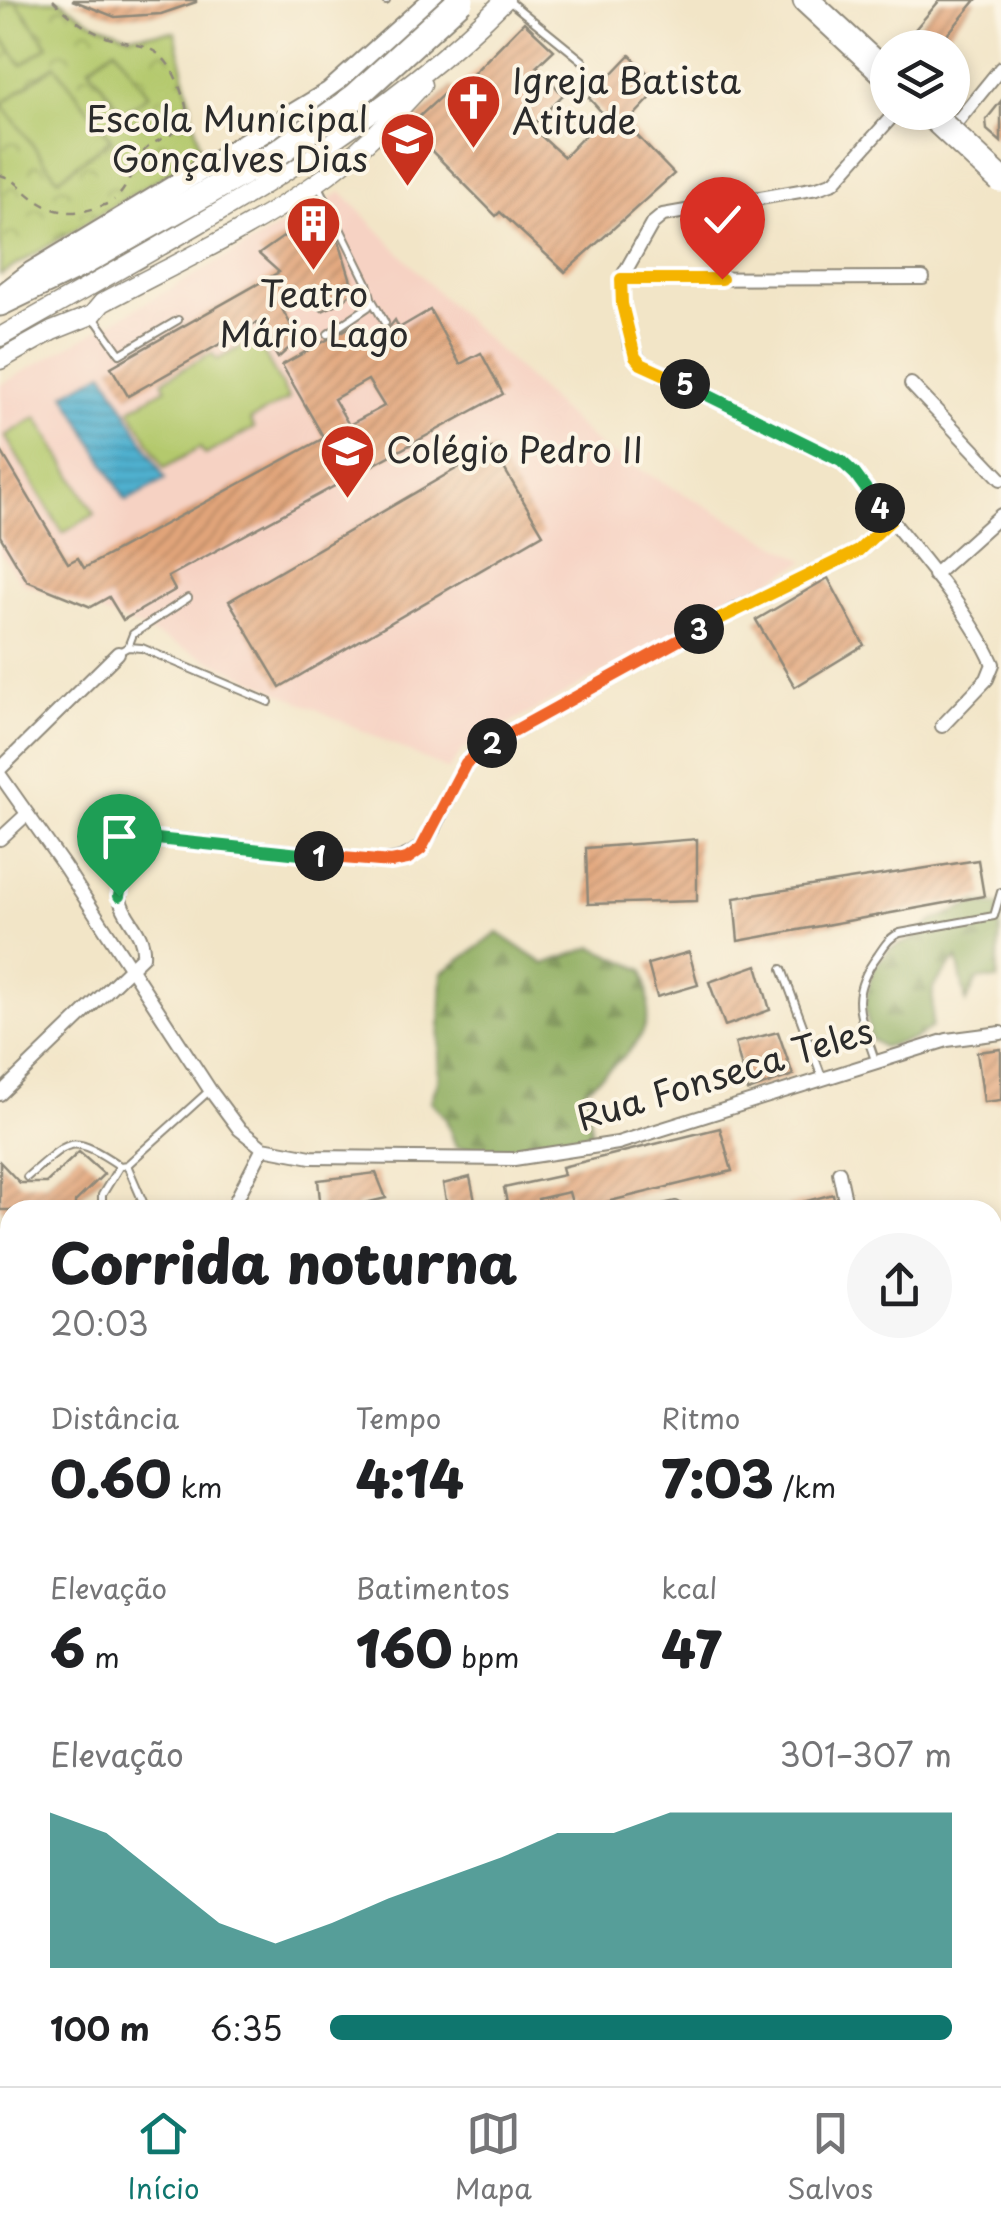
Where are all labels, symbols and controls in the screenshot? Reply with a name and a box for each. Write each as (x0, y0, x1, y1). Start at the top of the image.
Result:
map controls (870, 30, 970, 130)
button: layers (870, 30, 970, 130)
place label: Igreja Batista Atitude (512, 53, 741, 146)
church icon: Igreja Batista Atitude (443, 72, 503, 151)
place label: Escola Municipal Gonçalves Dias (86, 91, 368, 184)
school or university icon: Escola Municipal Gonçalves Dias (377, 110, 437, 189)
pin (680, 177, 765, 280)
icon: check (695, 192, 750, 247)
building icon: Teatro Mário Lago (284, 194, 344, 273)
place label: Teatro Mário Lago (220, 266, 408, 359)
pin: 5 (660, 359, 710, 409)
text: 5 (676, 362, 694, 405)
school or university icon: Colégio Pedro II (317, 421, 377, 500)
place label: Colégio Pedro II (386, 422, 643, 475)
pin: 4 (855, 483, 905, 533)
text: 4 (870, 486, 890, 529)
pin: 3 (674, 604, 724, 654)
text: 3 (690, 607, 708, 650)
pin: 2 (467, 718, 517, 768)
text: 2 (482, 721, 502, 764)
pin (77, 794, 162, 897)
icon: arrive (92, 809, 147, 864)
pin: 1 (294, 831, 344, 881)
text: 1 (312, 834, 326, 877)
street label: Rua Fonseca Teles (570, 1002, 879, 1143)
text: Corrida noturna (50, 1220, 518, 1303)
button: share (847, 1233, 952, 1338)
text: 20:03 (50, 1299, 149, 1347)
text: Distância (50, 1396, 179, 1439)
text: Tempo (356, 1396, 441, 1439)
text: Ritmo (661, 1396, 740, 1439)
text: 0.60 (50, 1439, 171, 1515)
text: 4:14 (356, 1439, 464, 1515)
text: 7:03 (661, 1439, 774, 1515)
text: km (171, 1465, 223, 1508)
text: /km (774, 1465, 836, 1508)
text: Elevação (50, 1566, 167, 1609)
text: Batimentos (356, 1566, 510, 1609)
text: kcal (661, 1566, 717, 1609)
text: 6 (50, 1609, 85, 1685)
text: 160 (356, 1609, 452, 1685)
text: 47 (661, 1609, 721, 1685)
text: m (85, 1635, 120, 1678)
text: bpm (452, 1635, 520, 1678)
text: Elevação (50, 1730, 184, 1778)
text: 301–307 m (779, 1730, 952, 1778)
text: 100 m (50, 2004, 150, 2052)
text: 6:35 (210, 2004, 283, 2052)
tab: Início (128, 2106, 200, 2209)
tab: Mapa (455, 2106, 532, 2209)
tab: Salvos (787, 2106, 873, 2209)

